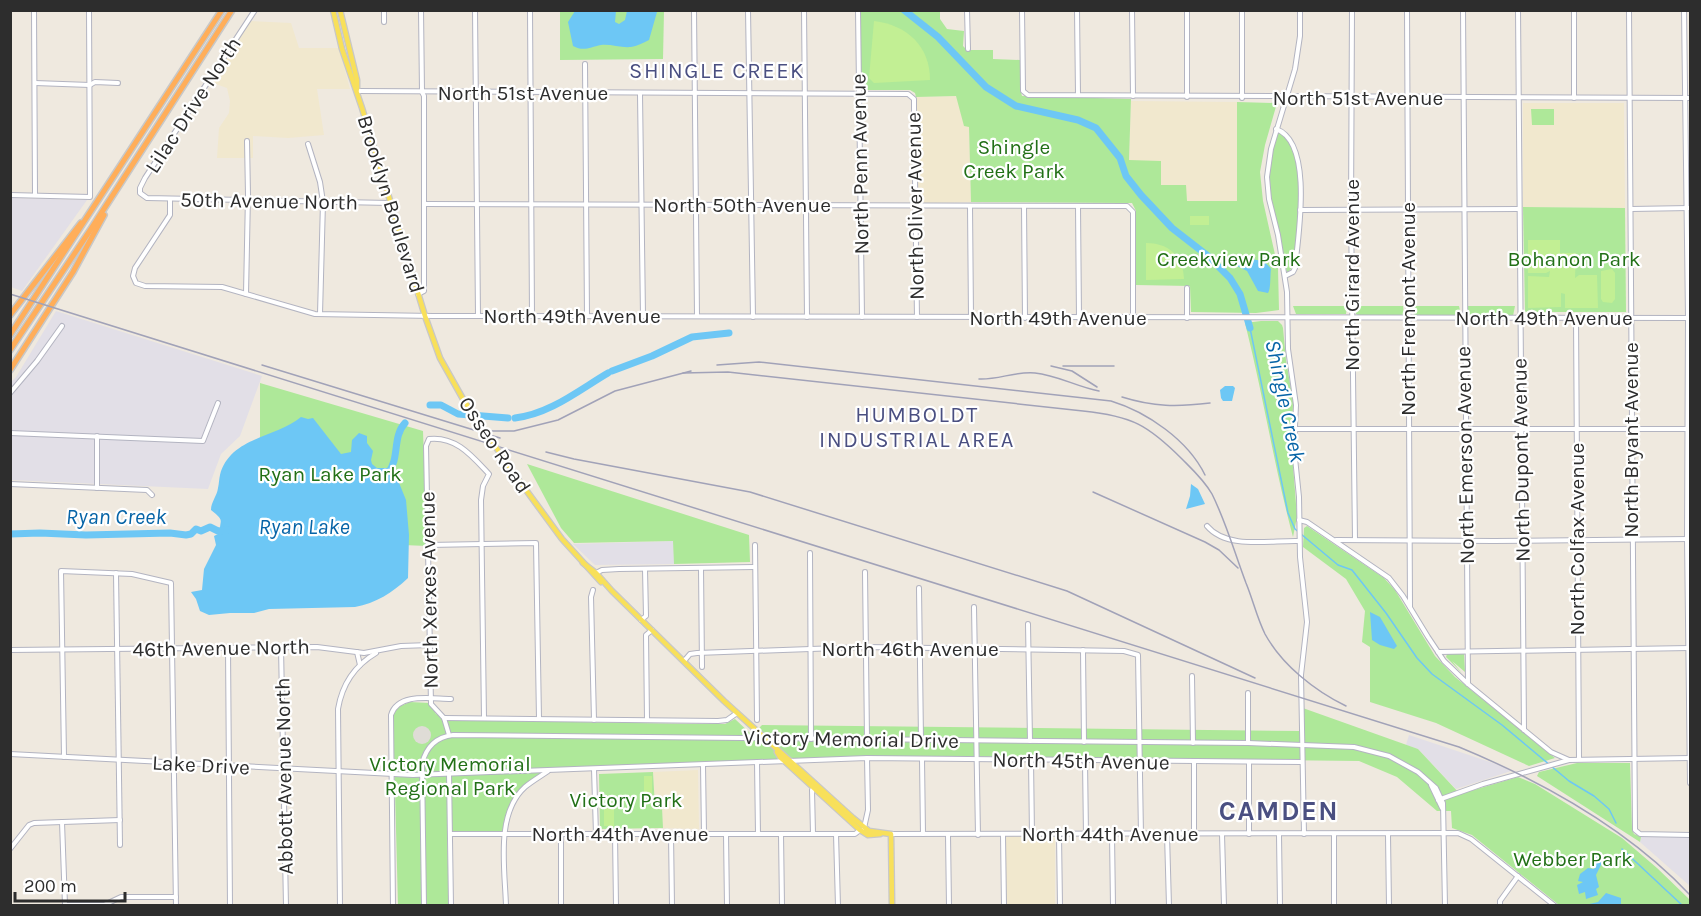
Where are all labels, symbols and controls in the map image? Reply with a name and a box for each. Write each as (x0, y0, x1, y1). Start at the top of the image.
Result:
street label: Lilac Drive North (140, 32, 246, 178)
district label: SHINGLE CREEK (629, 58, 805, 84)
street label: North Penn Avenue (846, 73, 874, 255)
street label: North 51st Avenue (438, 81, 608, 105)
street label: North 51st Avenue (1273, 86, 1443, 110)
street label: Brooklyn Boulevard (353, 112, 429, 296)
street label: North Oliver Avenue (901, 112, 929, 300)
park label: Shingle Creek Park (963, 135, 1065, 183)
street label: North Girard Avenue (1340, 179, 1364, 371)
street label: 50th Avenue North (180, 187, 358, 215)
street label: North 50th Avenue (653, 193, 831, 217)
street label: North Fremont Avenue (1396, 202, 1420, 416)
park label: Creekview Park (1157, 247, 1301, 271)
park label: Bohanon Park (1507, 247, 1641, 271)
street label: North 49th Avenue (483, 304, 661, 328)
street label: North 49th Avenue (969, 306, 1147, 330)
street label: North 49th Avenue (1455, 306, 1633, 330)
water label: Shingle Creek (1259, 337, 1311, 465)
street label: North Bryant Avenue (1619, 342, 1643, 538)
street label: North Emerson Avenue (1451, 346, 1479, 564)
street label: North Dupont Avenue (1507, 358, 1535, 562)
street label: Osseo Road (454, 392, 536, 498)
district label: HUMBOLDT INDUSTRIAL AREA (819, 402, 1015, 453)
street label: North Colfax Avenue (1565, 443, 1589, 635)
park label: Ryan Lake Park (258, 462, 402, 486)
street label: North Xerxes Avenue (415, 491, 443, 689)
water label: Ryan Creek (66, 504, 167, 530)
water label: Ryan Lake (258, 514, 350, 540)
street label: 46th Avenue North (132, 634, 310, 662)
street label: North 46th Avenue (821, 637, 999, 661)
street label: Abbott Avenue North (270, 677, 298, 875)
street label: Victory Memorial Drive (743, 725, 959, 753)
street label: North 45th Avenue (992, 747, 1170, 775)
street label: Lake Drive (151, 750, 251, 780)
park label: Victory Memorial Regional Park (369, 752, 531, 800)
park label: Victory Park (569, 788, 683, 812)
district label: CAMDEN (1219, 795, 1339, 827)
street label: North 44th Avenue (531, 822, 709, 846)
street label: North 44th Avenue (1021, 822, 1199, 846)
park label: Webber Park (1513, 847, 1633, 871)
scale bar (15, 865, 124, 903)
text: 200 m (24, 875, 77, 897)

